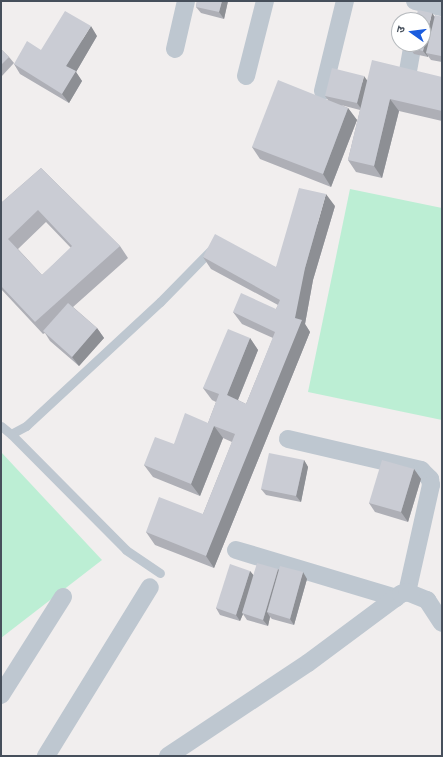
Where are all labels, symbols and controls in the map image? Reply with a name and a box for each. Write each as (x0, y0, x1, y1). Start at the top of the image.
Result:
north arrow (391, 12, 431, 52)
text: उ (393, 25, 407, 34)

